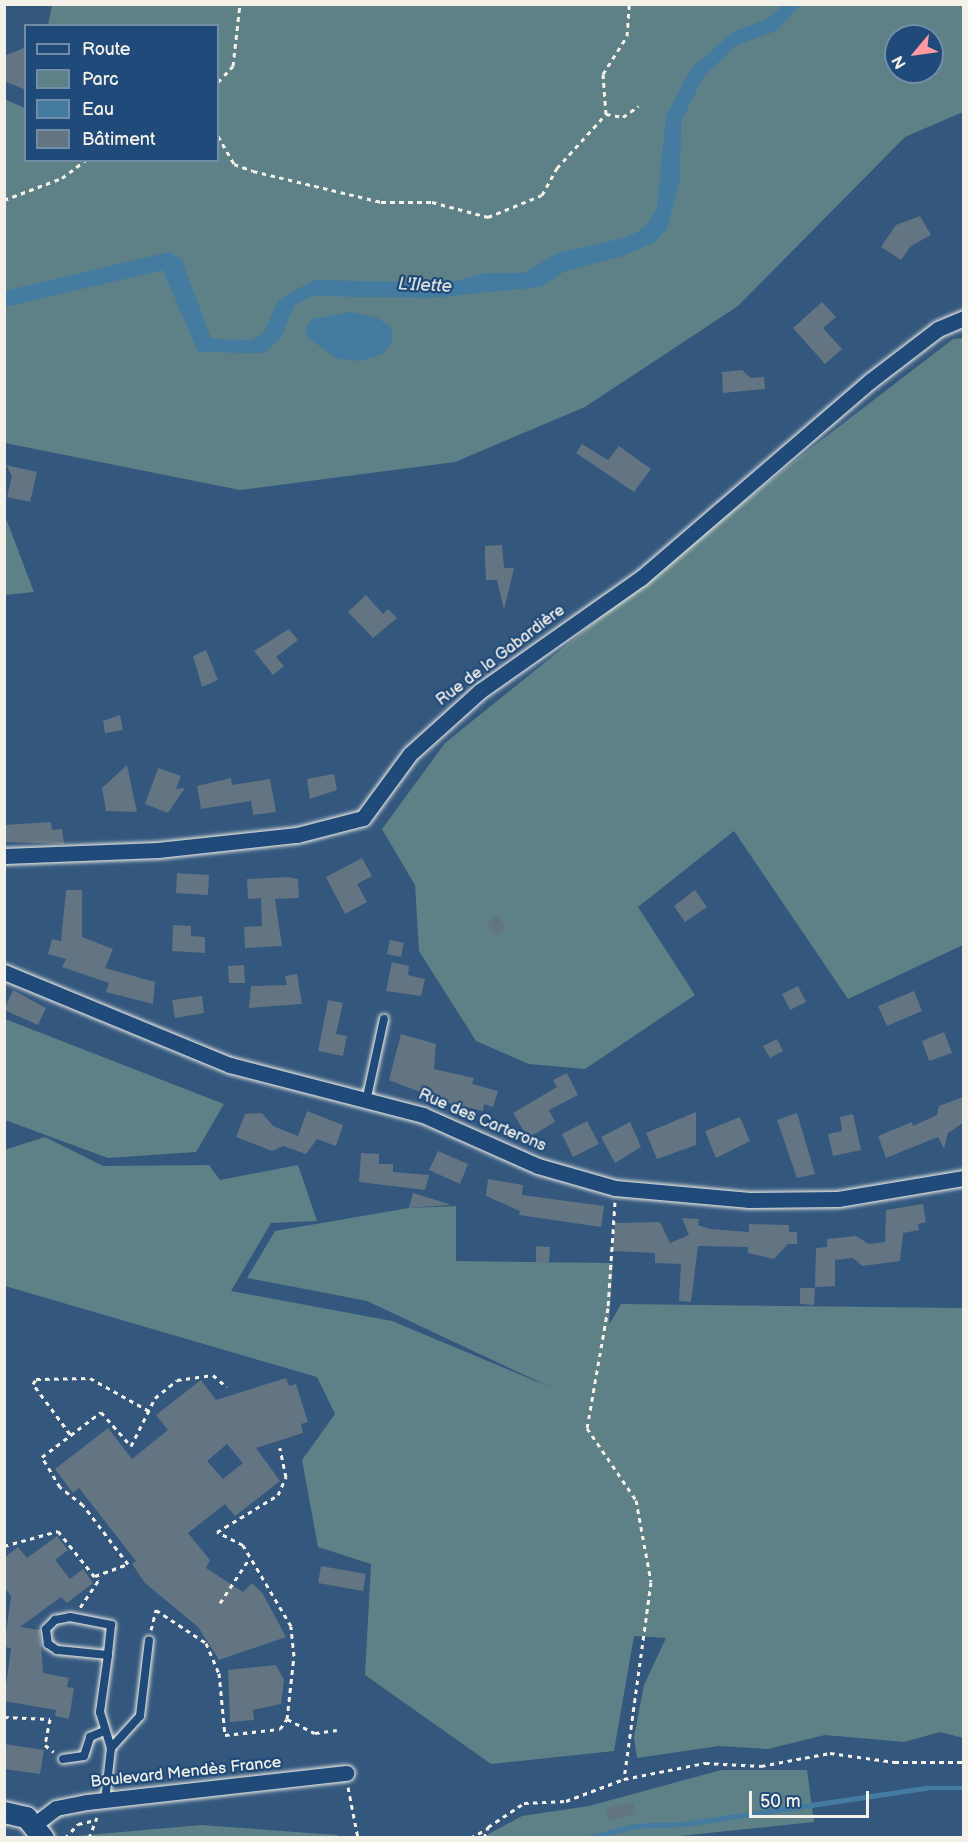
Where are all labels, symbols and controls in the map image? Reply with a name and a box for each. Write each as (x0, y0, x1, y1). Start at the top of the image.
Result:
legend (24, 24, 219, 162)
north arrow (884, 24, 944, 84)
text: Route (82, 39, 131, 60)
text: N (888, 52, 911, 72)
text: Parc (82, 69, 119, 90)
text: Eau (82, 99, 114, 120)
text: Bâtiment (82, 129, 156, 150)
water label: L'Ilette (397, 274, 453, 298)
street label: Rue de la Gabardière (433, 601, 569, 711)
street label: Rue des Carterons (415, 1085, 549, 1157)
street label: Boulevard Mendès France (90, 1753, 282, 1793)
scale bar (752, 1779, 872, 1817)
text: 50 m (760, 1791, 801, 1812)

